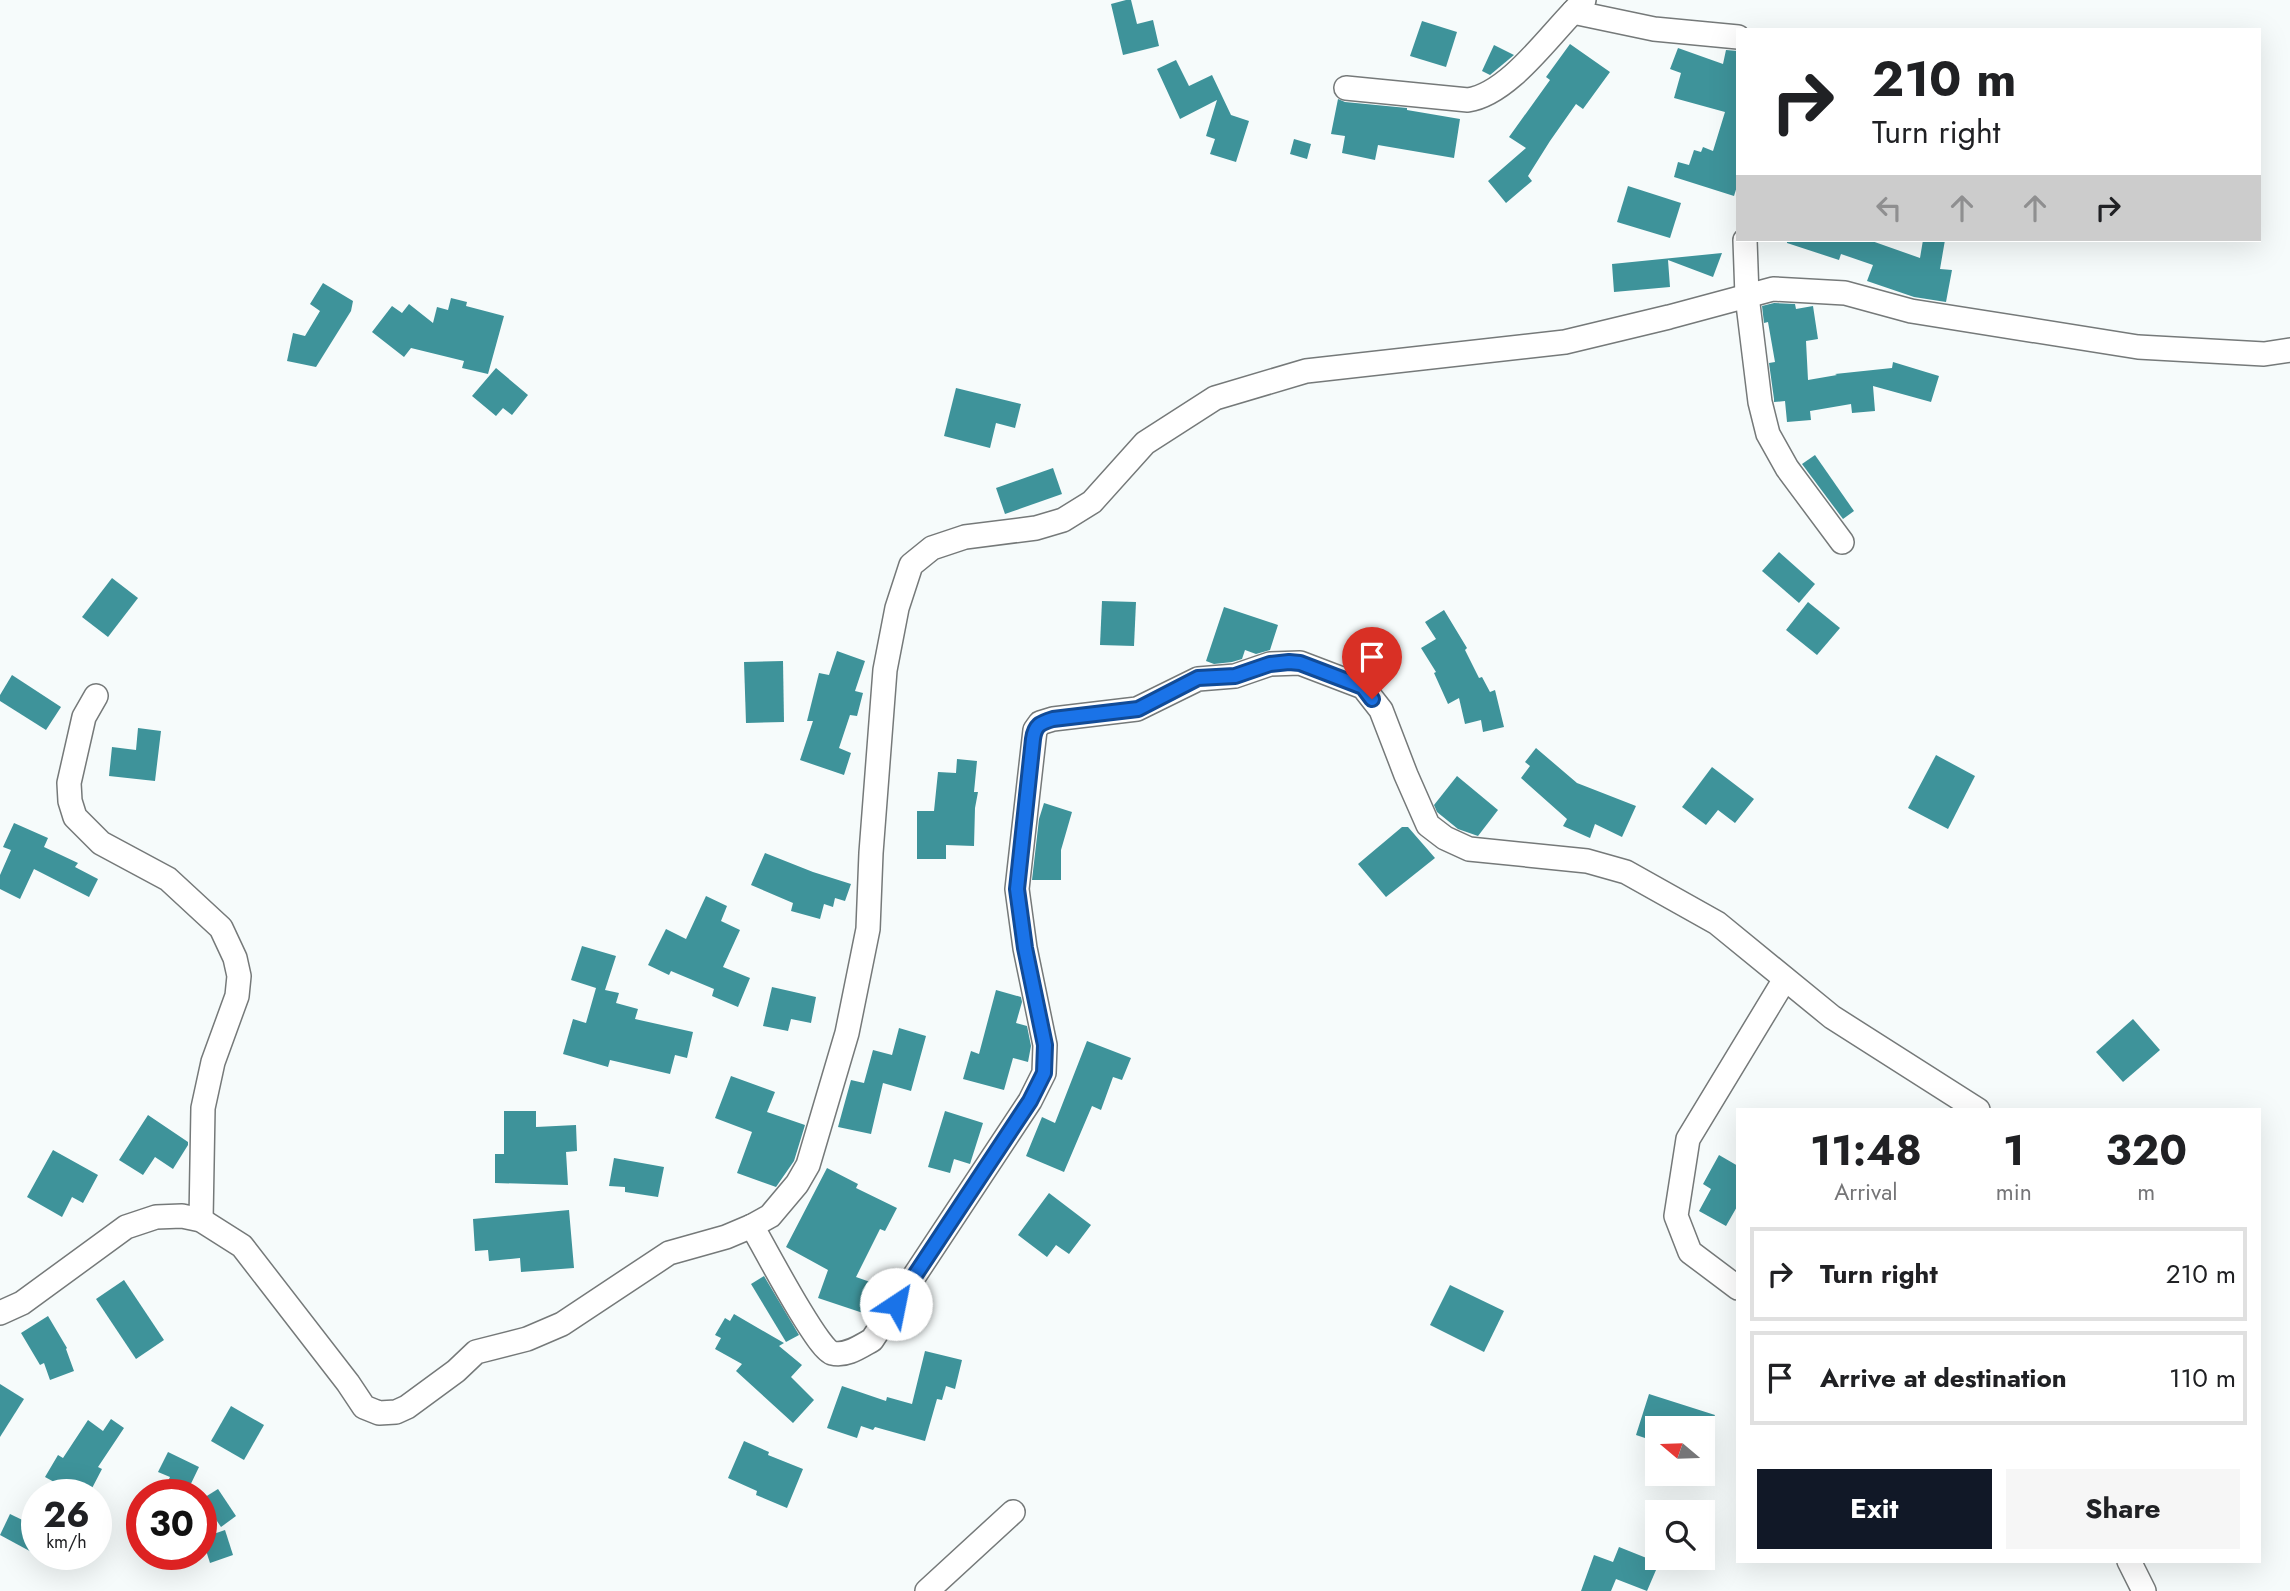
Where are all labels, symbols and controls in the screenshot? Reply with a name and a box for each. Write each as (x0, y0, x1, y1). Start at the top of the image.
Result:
text: 210 m (1872, 44, 2016, 114)
icon: right (1757, 56, 1848, 147)
text: Turn right (1872, 109, 2001, 155)
icon: left (1870, 189, 1908, 227)
icon: ahead (1943, 189, 1981, 227)
icon: ahead (2016, 189, 2054, 227)
icon: right (2089, 189, 2127, 227)
pin (1342, 627, 1402, 699)
icon: arrive (1353, 638, 1391, 676)
text: 11:48 (1810, 1120, 1922, 1181)
text: 1 (2003, 1120, 2024, 1181)
text: 320 (2106, 1120, 2187, 1181)
text: Arrival (1834, 1175, 1898, 1209)
text: min (1996, 1175, 2032, 1209)
text: m (2137, 1175, 2155, 1209)
icon: right (1761, 1255, 1799, 1293)
text: Turn right (1820, 1255, 1938, 1293)
text: 210 m (2166, 1255, 2236, 1293)
position arrow (859, 1267, 933, 1341)
icon: arrive (1761, 1359, 1799, 1397)
text: Arrive at destination (1820, 1359, 2067, 1397)
text: 110 m (2169, 1359, 2236, 1397)
north arrow (1645, 1416, 1715, 1486)
map controls (1645, 1416, 1715, 1570)
button: Exit (1757, 1469, 1992, 1549)
button: Share (2006, 1469, 2240, 1549)
speed limit sign: 30 (126, 1479, 217, 1570)
text: 26 (43, 1490, 90, 1540)
button: search (1645, 1500, 1715, 1570)
text: km/h (46, 1529, 87, 1555)

